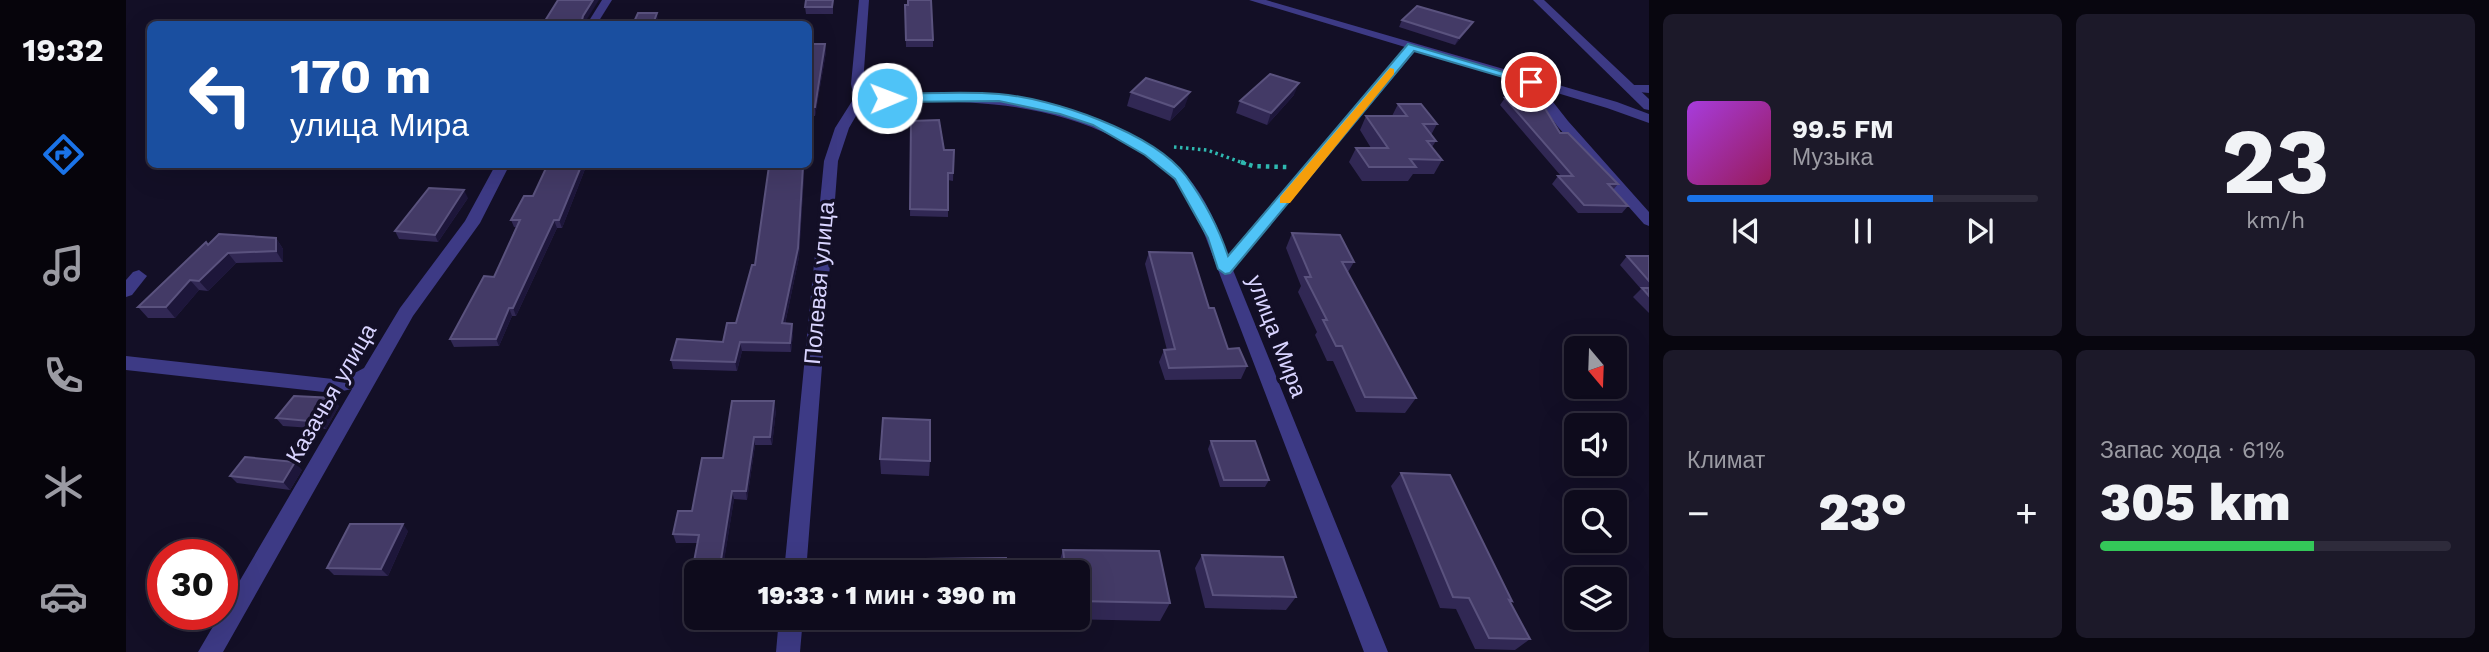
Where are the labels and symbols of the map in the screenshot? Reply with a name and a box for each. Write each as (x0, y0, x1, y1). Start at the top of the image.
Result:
pin (1501, 52, 1561, 112)
position arrow (850, 61, 924, 135)
street label: Полевая улица (799, 200, 840, 366)
street label: улица Мира (1241, 271, 1312, 401)
street label: Казачья улица (281, 319, 382, 468)
north arrow (1564, 336, 1628, 399)
speed limit sign: 30 (147, 539, 238, 630)

